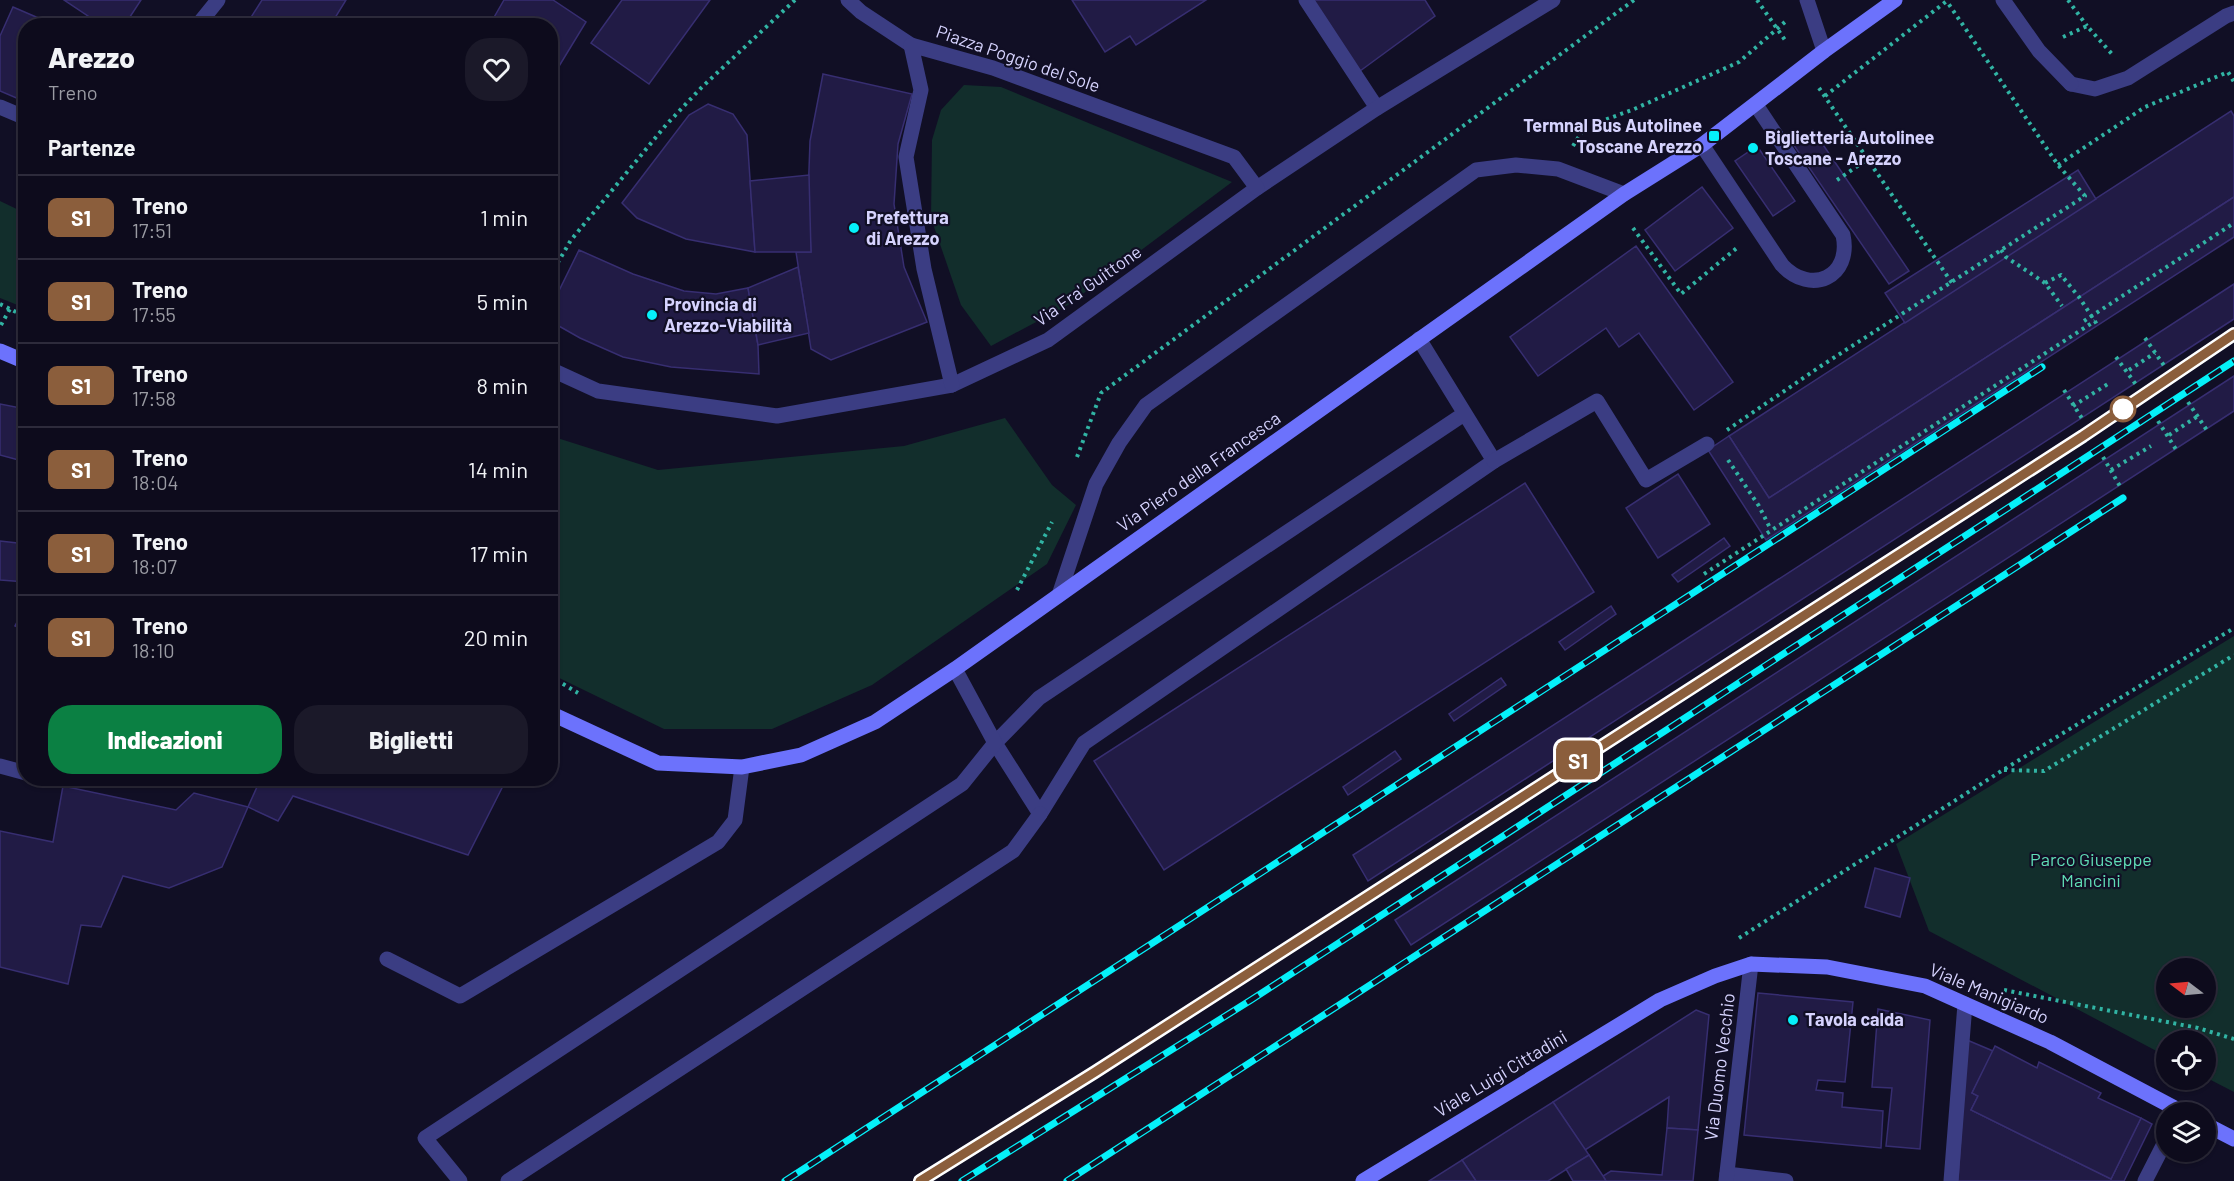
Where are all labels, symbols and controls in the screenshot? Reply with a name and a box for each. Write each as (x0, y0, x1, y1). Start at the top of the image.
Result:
street label: Piazza Poggio del Sole (933, 20, 1103, 96)
button: heart (465, 38, 528, 101)
text: Arezzo (48, 40, 135, 74)
text: Treno (48, 80, 98, 104)
place label: Termnal Bus Autolinee Toscane Arezzo (1523, 114, 1702, 157)
place label: Biglietteria Autolinee Toscane - Arezzo (1765, 126, 1935, 169)
marker: Termnal Bus Autolinee Toscane Arezzo (1707, 129, 1721, 143)
text: Partenze (48, 134, 136, 160)
marker: Biglietteria Autolinee Toscane - Arezzo (1746, 141, 1760, 155)
text: Treno (132, 192, 188, 218)
text: 1 min (480, 204, 528, 230)
text: S1 (71, 205, 91, 230)
place label: Prefettura di Arezzo (866, 206, 949, 249)
text: 17:51 (132, 218, 172, 242)
marker: Prefettura di Arezzo (847, 221, 861, 235)
street label: Via Fra' Guittone (1029, 240, 1145, 330)
text: Treno (132, 276, 188, 302)
text: 5 min (477, 288, 528, 314)
text: S1 (71, 289, 91, 314)
place label: Provincia di Arezzo-Viabilità (664, 293, 792, 336)
text: 17:55 (132, 302, 176, 326)
marker: Provincia di Arezzo-Viabilità (645, 308, 659, 322)
text: Treno (132, 360, 188, 386)
text: 8 min (476, 372, 528, 398)
text: S1 (71, 373, 91, 398)
text: 17:58 (132, 386, 176, 410)
unlabelled marker (2110, 396, 2136, 422)
street label: Via Piero della Francesca (1112, 406, 1284, 536)
text: Treno (132, 444, 188, 470)
text: 14 min (468, 456, 528, 482)
text: S1 (71, 457, 91, 482)
text: 18:04 (132, 470, 179, 494)
text: Treno (132, 528, 188, 554)
text: 17 min (470, 540, 528, 566)
text: S1 (71, 541, 91, 566)
text: 18:07 (132, 554, 177, 578)
text: Treno (132, 612, 188, 638)
text: 20 min (464, 624, 528, 650)
text: S1 (71, 625, 91, 650)
text: 18:10 (132, 638, 175, 662)
button: Indicazioni (48, 705, 282, 774)
button: Biglietti (294, 705, 528, 774)
line badge: S1 (1551, 740, 1605, 780)
text: S1 (1568, 748, 1588, 773)
park label: Parco Giuseppe Mancini (2030, 848, 2152, 891)
street label: Viale Manigiardo (1926, 958, 2052, 1028)
north arrow (2156, 958, 2216, 1018)
map controls (2156, 958, 2216, 1162)
street label: Via Duomo Vecchio (1699, 992, 1739, 1142)
place label: Tavola calda (1805, 1008, 1904, 1030)
marker: Tavola calda (1786, 1013, 1800, 1027)
street label: Viale Luigi Cittadini (1430, 1025, 1571, 1121)
button: locate (2156, 1030, 2216, 1090)
button: layers (2156, 1102, 2216, 1162)

